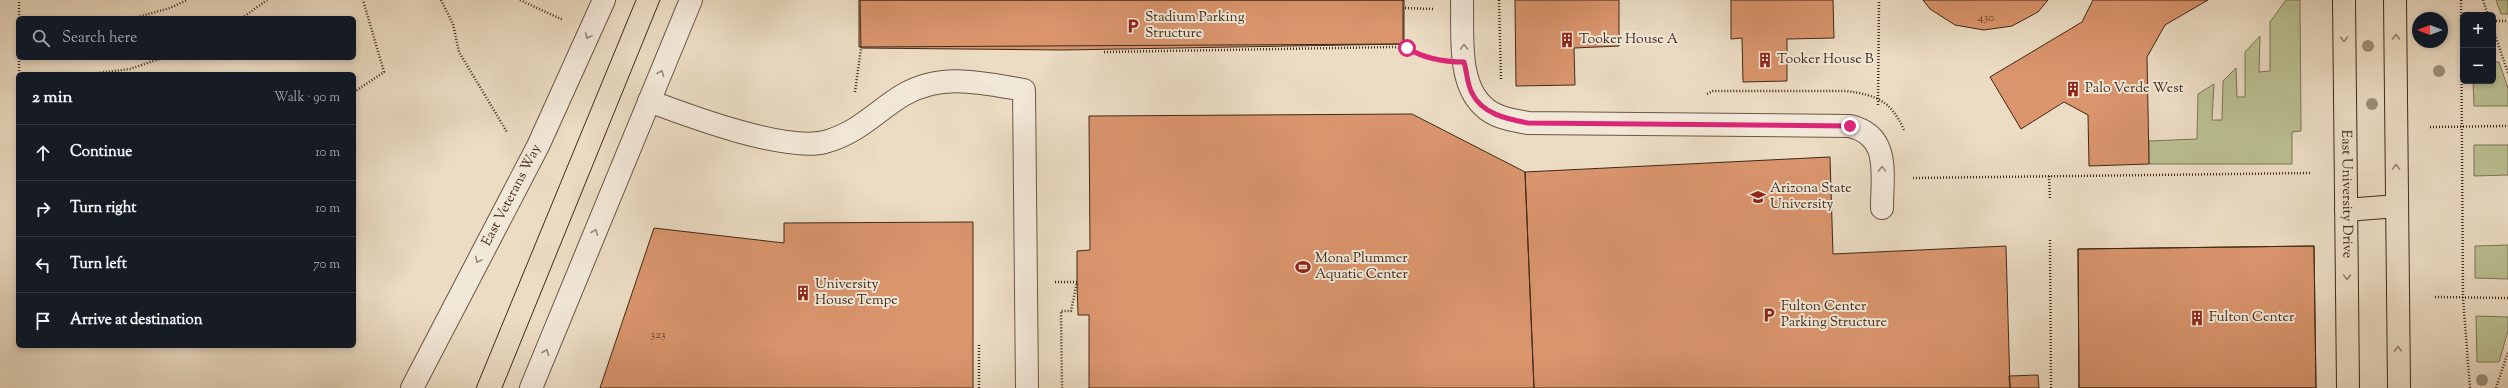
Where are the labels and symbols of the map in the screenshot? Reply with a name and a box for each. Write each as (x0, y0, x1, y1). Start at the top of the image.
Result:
place label: Stadium Parking Structure (1145, 8, 1245, 44)
house number: 430 (1977, 9, 1995, 27)
north arrow (2412, 12, 2448, 48)
parking icon: Stadium Parking Structure (1124, 17, 1142, 35)
place label: Tooker House A (1579, 30, 1679, 50)
building icon: Tooker House A (1558, 31, 1576, 49)
one-way arrow (585, 32, 593, 39)
one-way arrow (2391, 34, 2400, 40)
one-way arrow (2340, 36, 2349, 42)
route start (1398, 39, 1416, 57)
one-way arrow (1460, 44, 1468, 50)
place label: Tooker House B (1777, 50, 1874, 70)
building icon: Tooker House B (1756, 51, 1774, 69)
one-way arrow (656, 69, 664, 76)
place label: Palo Verde West (2085, 79, 2184, 99)
building icon: Palo Verde West (2064, 80, 2082, 98)
route end (1841, 117, 1859, 135)
street label: East University Drive (2335, 130, 2357, 258)
street label: East Veterans Way (477, 141, 547, 250)
one-way arrow (2392, 164, 2400, 170)
one-way arrow (1878, 166, 1886, 172)
place label: Arizona State University (1770, 179, 1852, 215)
school or university icon: Arizona State University (1749, 188, 1767, 206)
one-way arrow (591, 228, 599, 235)
place label: Mona Plummer Aquatic Center (1315, 249, 1409, 285)
one-way arrow (476, 256, 483, 263)
sports icon: Mona Plummer Aquatic Center (1294, 258, 1312, 276)
one-way arrow (2343, 274, 2351, 280)
place label: University House Tempe (815, 275, 898, 311)
building icon: University House Tempe (794, 284, 812, 302)
place label: Fulton Center Parking Structure (1781, 297, 1887, 333)
parking icon: Fulton Center Parking Structure (1760, 306, 1778, 324)
place label: Fulton Center (2209, 308, 2295, 328)
building icon: Fulton Center (2188, 309, 2206, 327)
house number: 323 (650, 326, 666, 344)
one-way arrow (2394, 346, 2402, 352)
one-way arrow (541, 348, 549, 355)

